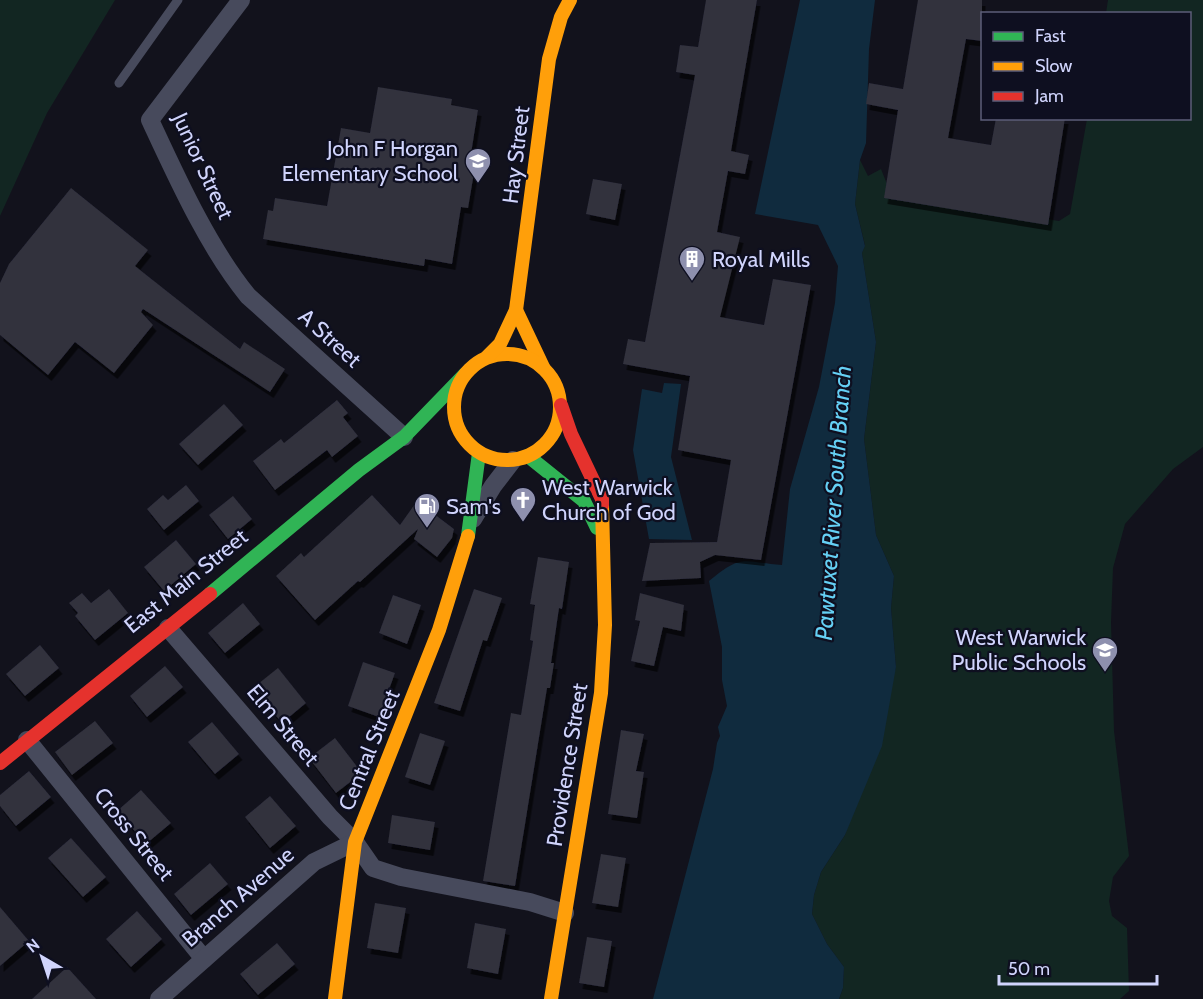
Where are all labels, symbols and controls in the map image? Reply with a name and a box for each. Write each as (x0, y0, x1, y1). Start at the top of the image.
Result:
legend (981, 12, 1191, 120)
text: Fast (1035, 25, 1066, 47)
text: Slow (1035, 55, 1072, 77)
text: Jam (1034, 85, 1064, 107)
street label: Hay Street (497, 104, 535, 205)
street label: Junior Street (166, 108, 240, 224)
place label: John F Horgan Elementary School (282, 135, 459, 187)
school or university icon: John F Horgan Elementary School (463, 146, 493, 184)
building icon: Royal Mills (677, 244, 707, 282)
place label: Royal Mills (712, 246, 810, 273)
street label: A Street (293, 303, 367, 374)
water label: Pawtuxet River South Branch (809, 365, 857, 641)
place label: West Warwick Church of God (542, 474, 676, 526)
church icon: West Warwick Church of God (508, 485, 538, 523)
fuel station icon: Sam's (412, 491, 442, 529)
place label: Sam's (446, 493, 501, 520)
street label: East Main Street (119, 523, 254, 639)
place label: West Warwick Public Schools (952, 624, 1086, 676)
school or university icon: West Warwick Public Schools (1090, 635, 1120, 673)
street label: Elm Street (241, 679, 325, 772)
street label: Providence Street (541, 681, 593, 849)
street label: Central Street (332, 685, 406, 814)
street label: Cross Street (88, 782, 180, 886)
street label: Branch Avenue (177, 841, 299, 953)
north arrow (12, 927, 72, 987)
text: N (23, 935, 43, 957)
scale bar (999, 948, 1156, 986)
text: 50 m (1008, 958, 1050, 980)

